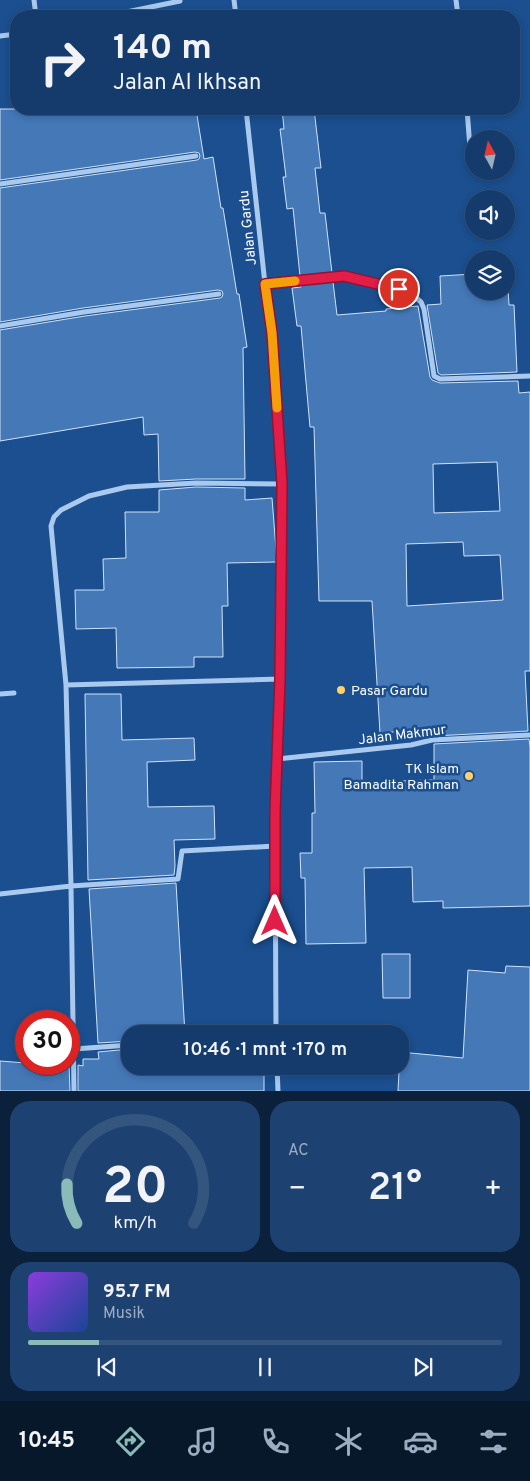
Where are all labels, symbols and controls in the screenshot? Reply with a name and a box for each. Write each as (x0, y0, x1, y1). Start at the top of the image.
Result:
text: 140 m (113, 27, 212, 71)
icon: right (30, 30, 95, 95)
text: Jalan Al Ikhsan (113, 70, 261, 97)
north arrow (465, 130, 515, 180)
map controls (465, 130, 515, 300)
street label: Jalan Gardu (236, 189, 261, 266)
button: sound (465, 190, 515, 240)
button: layers (465, 250, 515, 300)
pin (378, 268, 420, 310)
icon: arrive (385, 275, 413, 303)
place label: Pasar Gardu (351, 683, 428, 700)
marker: Pasar Gardu (335, 684, 347, 696)
street label: Jalan Makmur (357, 722, 448, 749)
place label: TK Islam Bamadita Rahman (343, 761, 459, 794)
marker: TK Islam Bamadita Rahman (463, 770, 475, 782)
position arrow (248, 894, 300, 946)
speed limit sign: 30 (15, 1010, 80, 1075)
text: 10:46 · 1 mnt · 170 m (183, 1038, 347, 1062)
text: AC (288, 1141, 309, 1161)
text: 20 (102, 1156, 168, 1222)
text: 21° (368, 1165, 422, 1214)
text: − (288, 1172, 306, 1208)
text: + (484, 1172, 502, 1208)
text: km/h (113, 1212, 157, 1235)
text: 95.7 FM (103, 1280, 171, 1304)
text: Musik (103, 1304, 145, 1324)
icon: previous (93, 1353, 121, 1381)
icon: pause (251, 1353, 279, 1381)
icon: next (409, 1353, 437, 1381)
icon: directions (113, 1424, 148, 1459)
icon: music (185, 1424, 220, 1459)
icon: phone (258, 1424, 293, 1459)
icon: climate (331, 1424, 366, 1459)
icon: car (403, 1424, 438, 1459)
icon: filters (476, 1424, 511, 1459)
text: 10:45 (19, 1428, 75, 1455)

